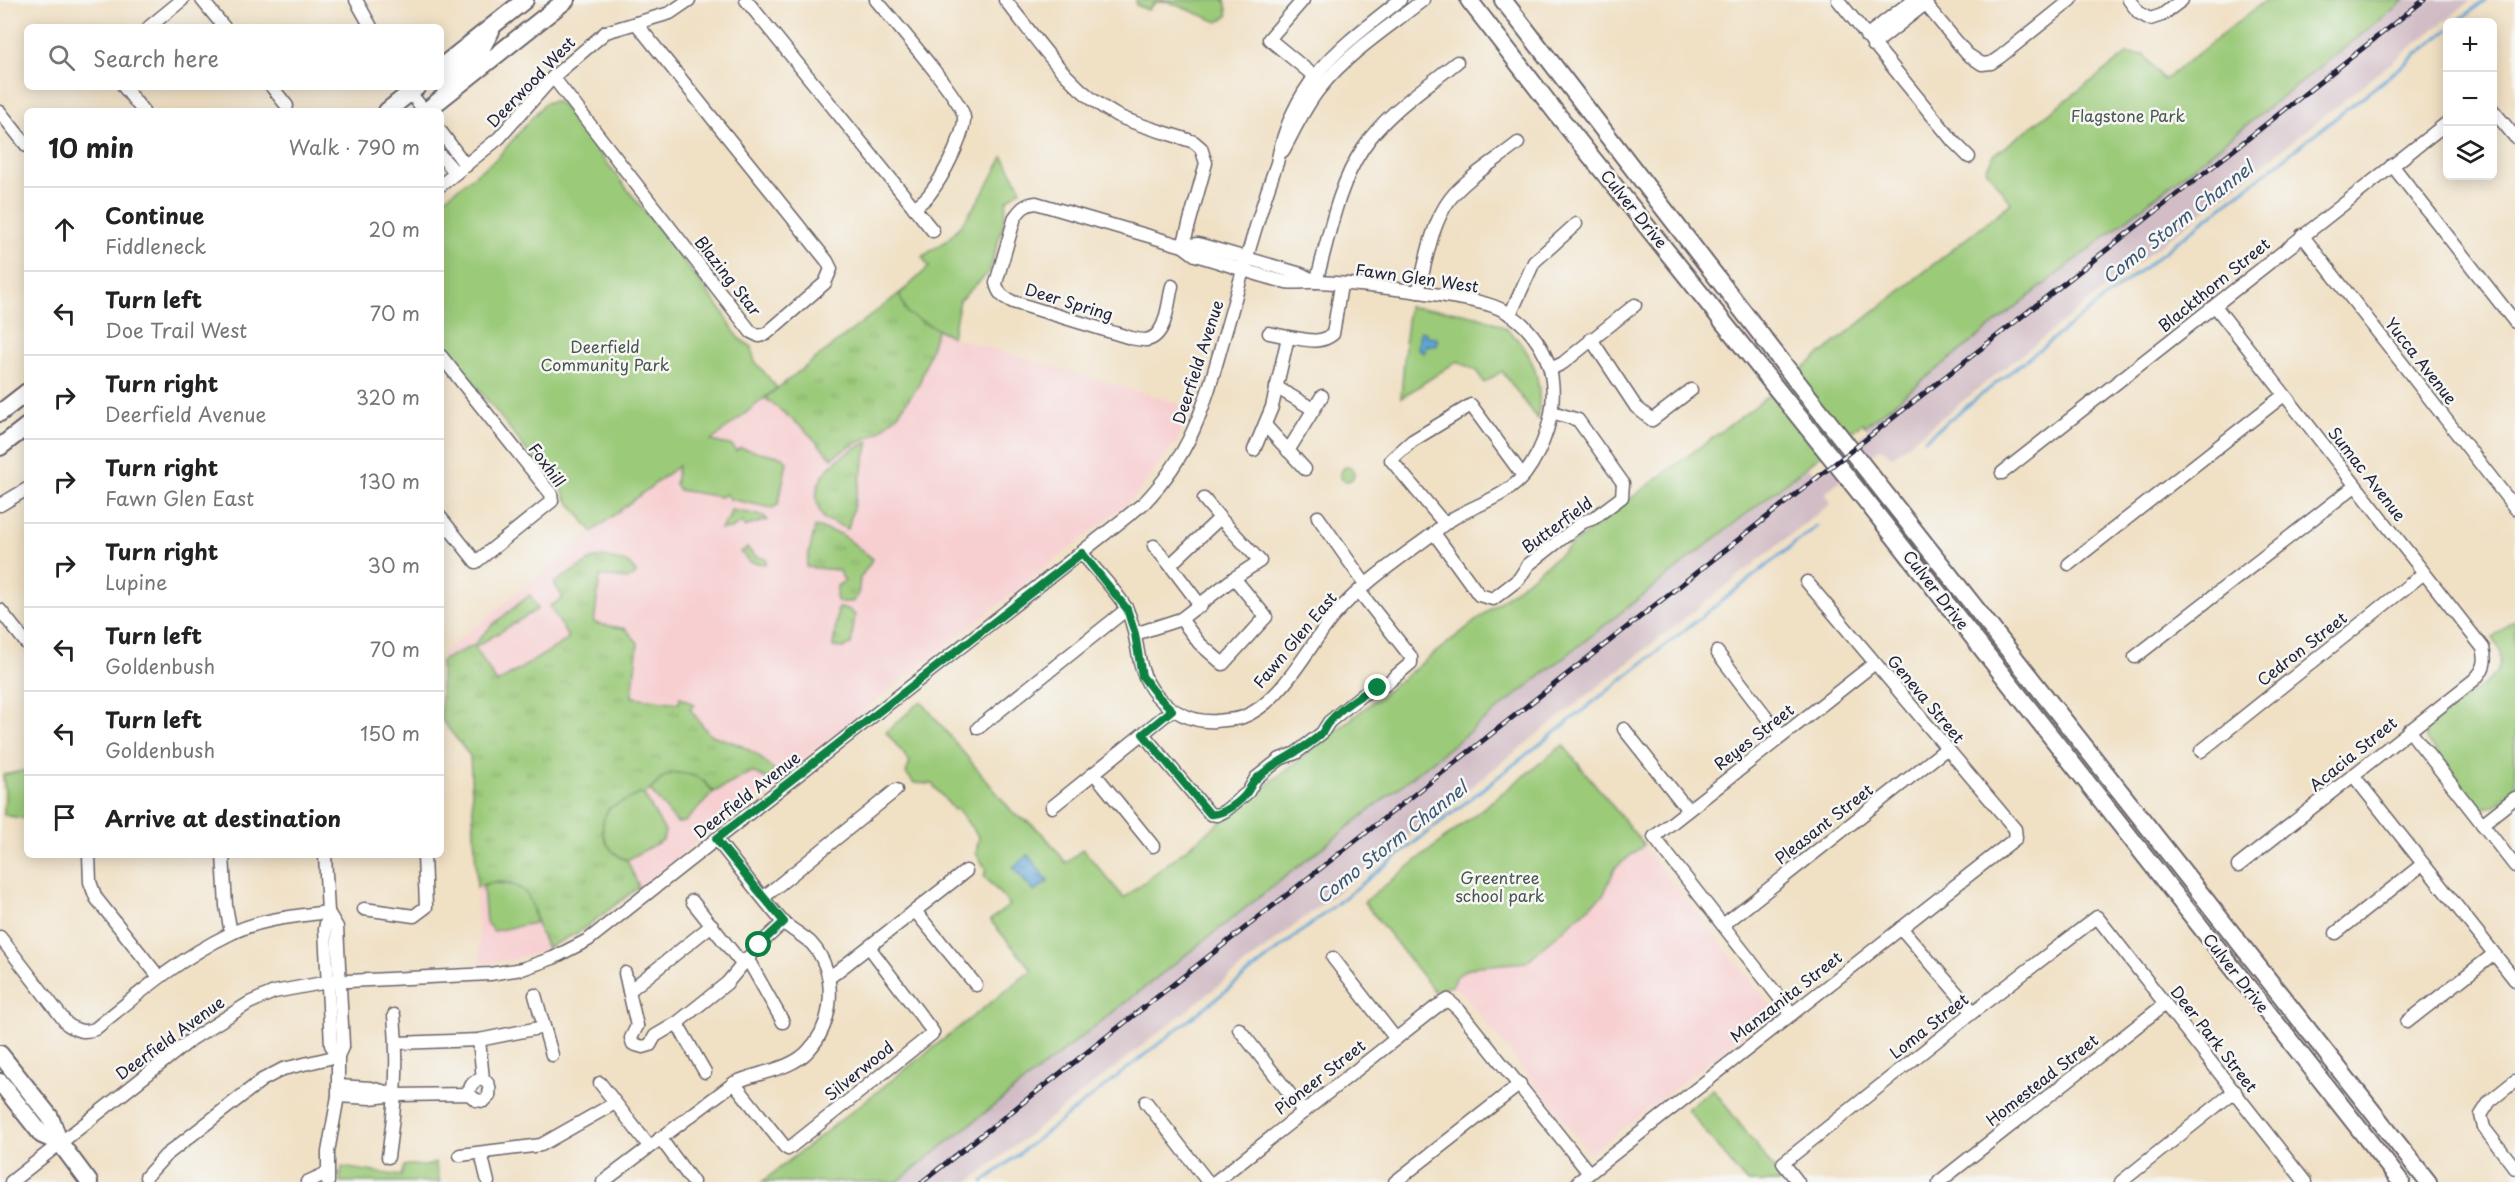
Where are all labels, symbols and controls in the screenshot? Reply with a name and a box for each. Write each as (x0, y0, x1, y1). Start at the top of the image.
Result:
map controls (2443, 18, 2497, 180)
button: + (2443, 18, 2497, 72)
search box (24, 24, 444, 90)
street label: Deerwood West (481, 31, 580, 132)
icon: search (45, 41, 78, 74)
text: Search here (93, 41, 219, 74)
button: − (2443, 72, 2497, 126)
park label: Flagstone Park (2071, 103, 2185, 127)
button: layers (2443, 126, 2497, 180)
text: 10 min (48, 128, 134, 167)
text: Walk · 790 m (289, 132, 420, 162)
water label: Como Storm Channel (2096, 152, 2261, 290)
street label: Culver Drive (1596, 164, 1674, 253)
text: Continue (105, 198, 204, 231)
icon: ahead (48, 213, 81, 246)
text: 20 m (368, 214, 420, 244)
street label: Blazing Star (690, 230, 768, 321)
text: Fiddleneck (105, 231, 206, 261)
street label: Blackthorn Street (2152, 231, 2275, 337)
street label: Fawn Glen West (1354, 256, 1480, 298)
street label: Deer Spring (1022, 276, 1116, 326)
text: Turn left (105, 282, 202, 315)
street label: Deerfield Avenue (1166, 296, 1229, 427)
icon: left (48, 297, 81, 330)
text: 70 m (370, 298, 420, 328)
street label: Yucca Avenue (2380, 312, 2464, 409)
text: Doe Trail West (105, 315, 247, 345)
park label: Deerfield Community Park (541, 334, 670, 376)
text: Turn right (105, 366, 218, 399)
icon: right (48, 381, 81, 414)
text: 320 m (356, 382, 420, 412)
text: Deerfield Avenue (105, 399, 267, 429)
street label: Sumac Avenue (2323, 421, 2413, 526)
street label: Foxhill (524, 437, 572, 491)
text: Turn right (105, 450, 218, 483)
icon: right (48, 465, 81, 498)
text: 130 m (360, 466, 420, 496)
text: Fawn Glen East (105, 483, 254, 513)
street label: Butterfield (1516, 490, 1597, 558)
text: Turn right (105, 534, 218, 567)
street label: Culver Drive (1898, 545, 1975, 634)
icon: right (48, 549, 81, 582)
text: 30 m (367, 550, 420, 580)
text: Lupine (105, 567, 167, 597)
street label: Fawn Glen East (1247, 586, 1342, 693)
street label: Cedron Street (2251, 605, 2352, 691)
text: Turn left (105, 618, 202, 651)
icon: left (48, 633, 81, 666)
text: 70 m (370, 634, 420, 664)
street label: Geneva Street (1882, 649, 1971, 748)
text: Goldenbush (105, 651, 215, 681)
route end (1364, 674, 1390, 700)
street label: Reyes Street (1708, 697, 1799, 775)
text: Turn left (105, 702, 202, 735)
street label: Acacia Street (2303, 710, 2402, 796)
icon: left (48, 717, 81, 750)
text: 150 m (360, 718, 420, 748)
text: Goldenbush (105, 735, 215, 765)
street label: Deerfield Avenue (688, 745, 805, 843)
water label: Como Storm Channel (1310, 772, 1475, 910)
street label: Pleasant Street (1769, 777, 1878, 869)
icon: arrive (48, 801, 81, 834)
text: Arrive at destination (105, 801, 341, 834)
park label: Greentree school park (1455, 865, 1545, 907)
street label: Culver Drive (2198, 928, 2275, 1017)
route start (745, 931, 771, 957)
street label: Manzanita Street (1724, 945, 1847, 1048)
street label: Deer Park Street (2166, 980, 2264, 1097)
street label: Loma Street (1884, 986, 1973, 1064)
street label: Deerfield Avenue (110, 989, 229, 1085)
street label: Homestead Street (1980, 1027, 2103, 1131)
street label: Pioneer Street (1269, 1033, 1370, 1119)
street label: Silverwood (819, 1035, 898, 1106)

